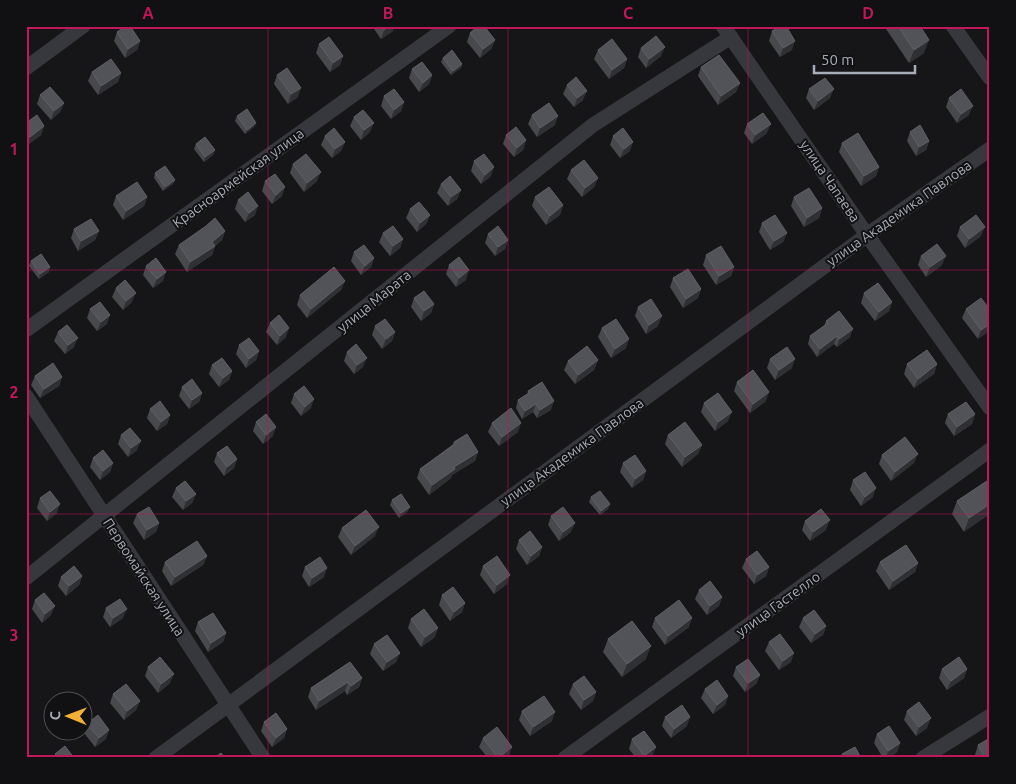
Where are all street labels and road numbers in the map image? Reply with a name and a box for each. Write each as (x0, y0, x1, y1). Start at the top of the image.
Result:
street label: Красноармейская улица (169, 125, 307, 231)
street label: улица Чапаева (797, 137, 863, 225)
street label: улица Академика Павлова (824, 157, 974, 269)
street label: улица Марата (334, 267, 414, 335)
street label: улица Академика Павлова (497, 395, 647, 509)
street label: Первомайская улица (100, 515, 188, 639)
street label: улица Гастелло (733, 568, 823, 640)

